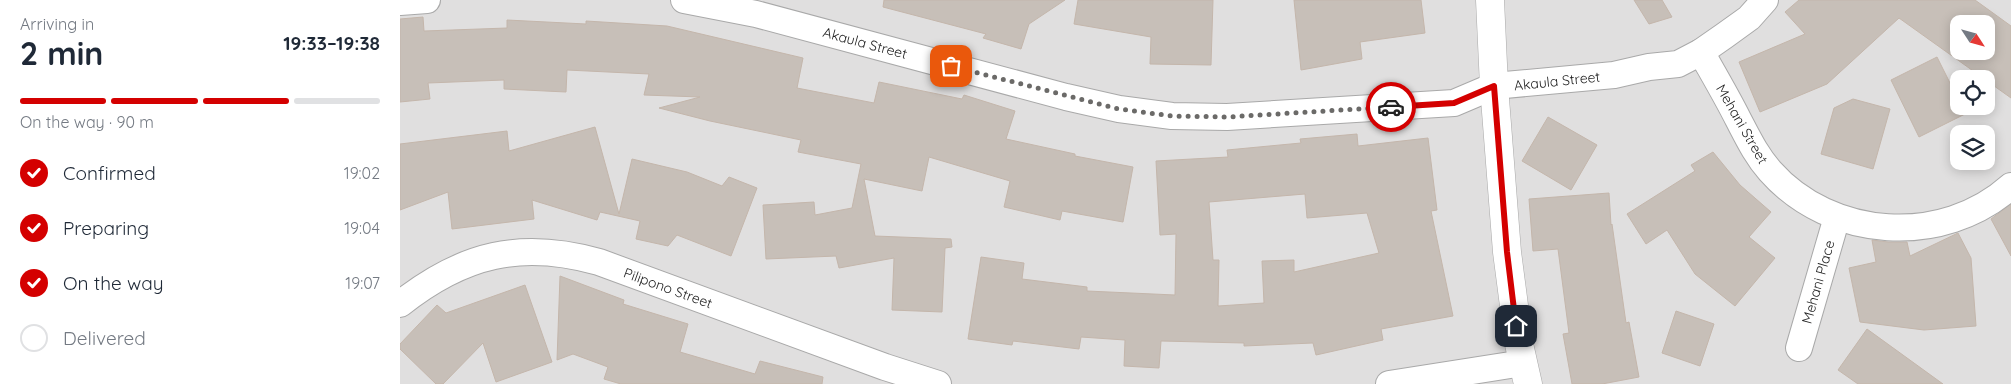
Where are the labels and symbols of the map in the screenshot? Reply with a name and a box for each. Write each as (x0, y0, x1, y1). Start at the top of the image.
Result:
north arrow (1950, 15, 1995, 60)
street label: Akaula Street (821, 23, 909, 63)
pin (930, 45, 972, 87)
street label: Akaula Street (1513, 67, 1601, 94)
street label: Mehani Street (1712, 81, 1772, 167)
courier (1366, 82, 1416, 132)
street label: Mehani Place (1797, 238, 1839, 326)
street label: Pilipono Street (621, 264, 715, 312)
pin (1495, 305, 1537, 347)

